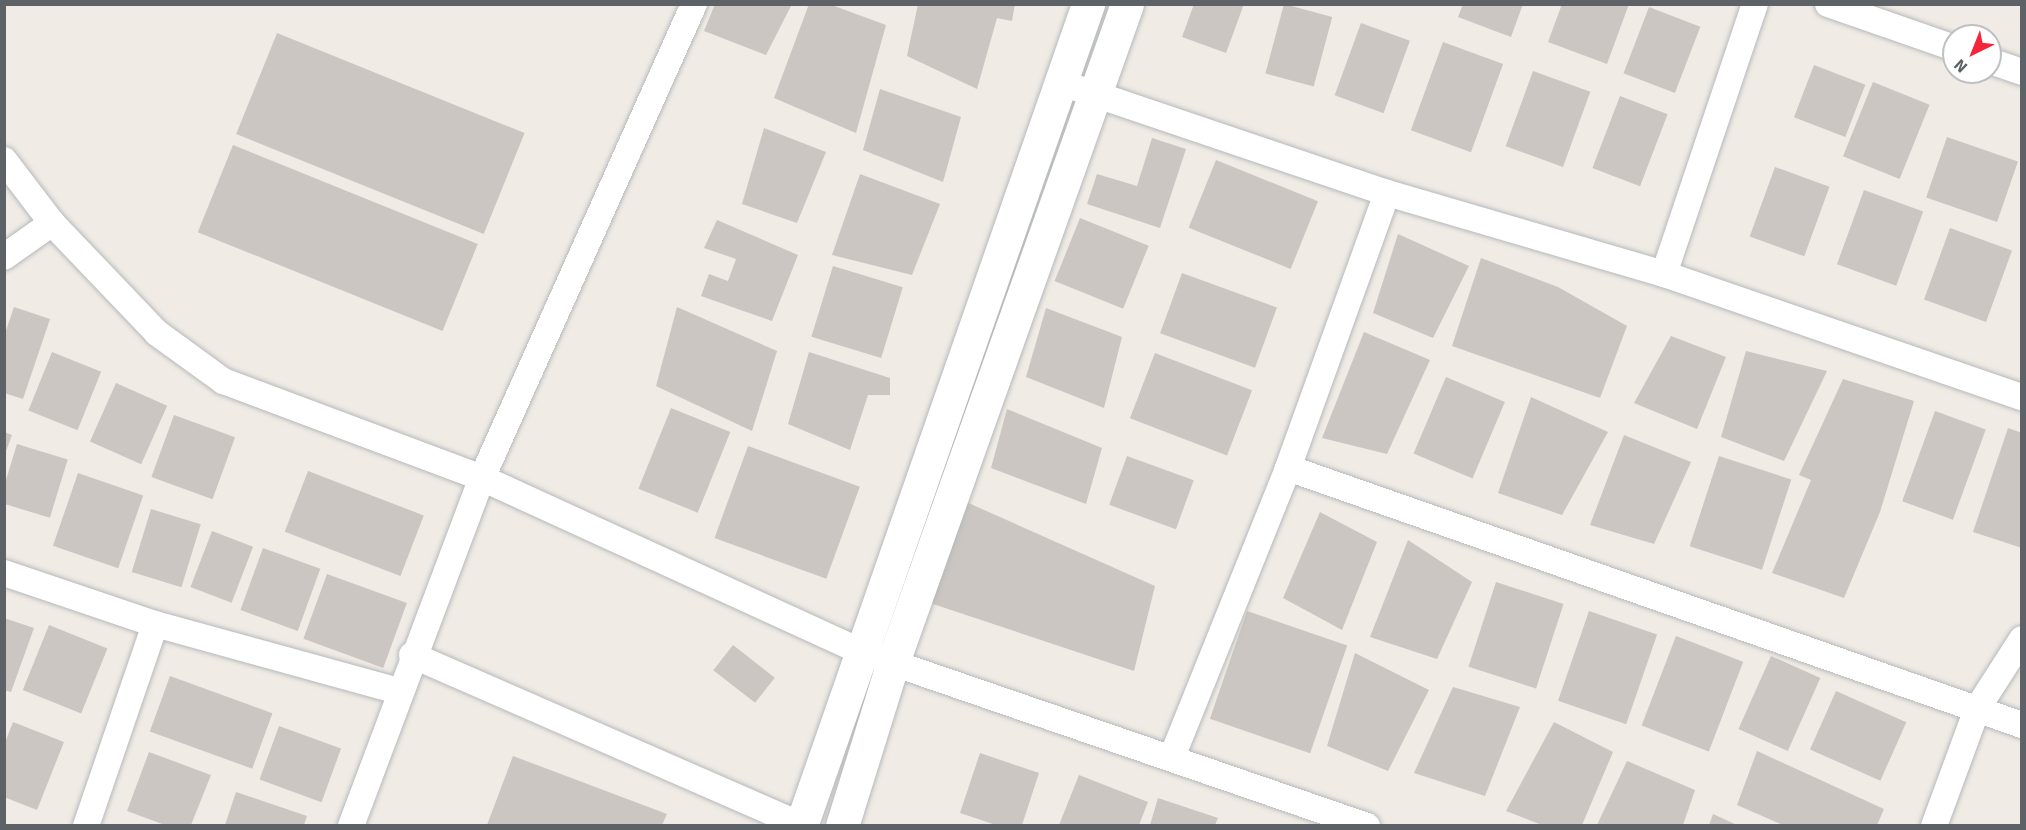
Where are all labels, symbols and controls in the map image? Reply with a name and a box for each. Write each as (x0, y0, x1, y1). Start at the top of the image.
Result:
north arrow (1942, 24, 2002, 84)
text: N (1950, 55, 1972, 77)

